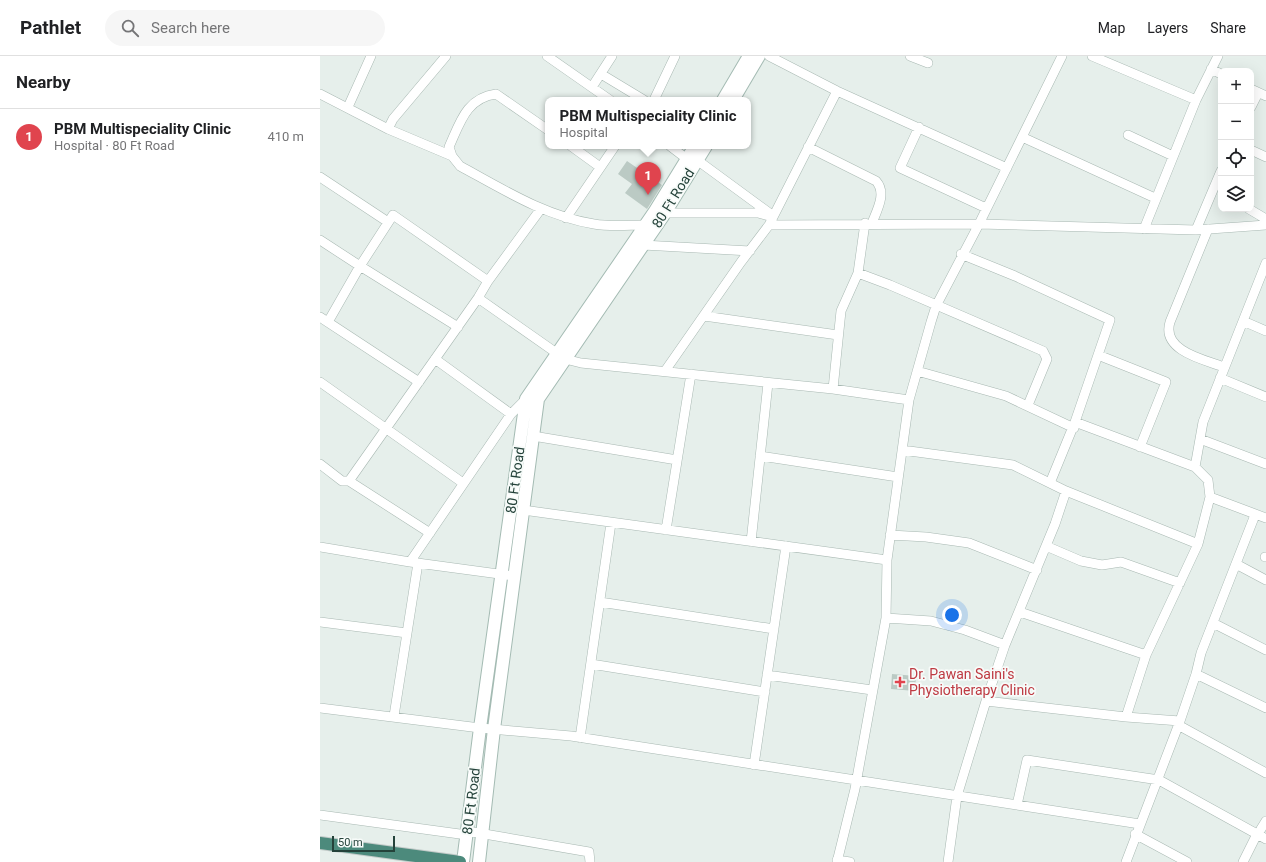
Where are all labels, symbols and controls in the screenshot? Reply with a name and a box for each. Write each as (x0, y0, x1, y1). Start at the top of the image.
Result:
search box (105, 10, 385, 46)
text: Pathlet (20, 16, 81, 39)
icon: search (119, 17, 141, 39)
text: Search here (151, 19, 230, 37)
text: Map (1098, 20, 1125, 36)
text: Layers (1147, 20, 1188, 36)
text: Share (1210, 20, 1246, 36)
map controls (1218, 68, 1254, 212)
button: + (1218, 68, 1254, 104)
text: Nearby (16, 72, 71, 92)
popup (545, 97, 751, 149)
button: − (1218, 104, 1254, 140)
text: PBM Multispeciality Clinic (560, 107, 736, 125)
text: PBM Multispeciality Clinic (54, 120, 231, 138)
text: Hospital (560, 125, 608, 140)
text: 1 (25, 129, 33, 144)
text: 410 m (267, 129, 304, 144)
text: Hospital · 80 Ft Road (54, 138, 175, 153)
button: locate (1218, 140, 1254, 176)
pin: 1 (635, 162, 661, 195)
street label: 80 Ft Road (648, 165, 698, 231)
button: layers (1218, 176, 1254, 212)
street label: 80 Ft Road (502, 446, 528, 514)
your location (942, 605, 962, 625)
place label: Dr. Pawan Saini's Physiotherapy Clinic (909, 666, 1035, 698)
marker: Dr. Pawan Saini's Physiotherapy Clinic (894, 676, 906, 688)
street label: 80 Ft Road (459, 767, 483, 835)
scale bar (332, 834, 395, 853)
text: 50 m (338, 836, 363, 849)

